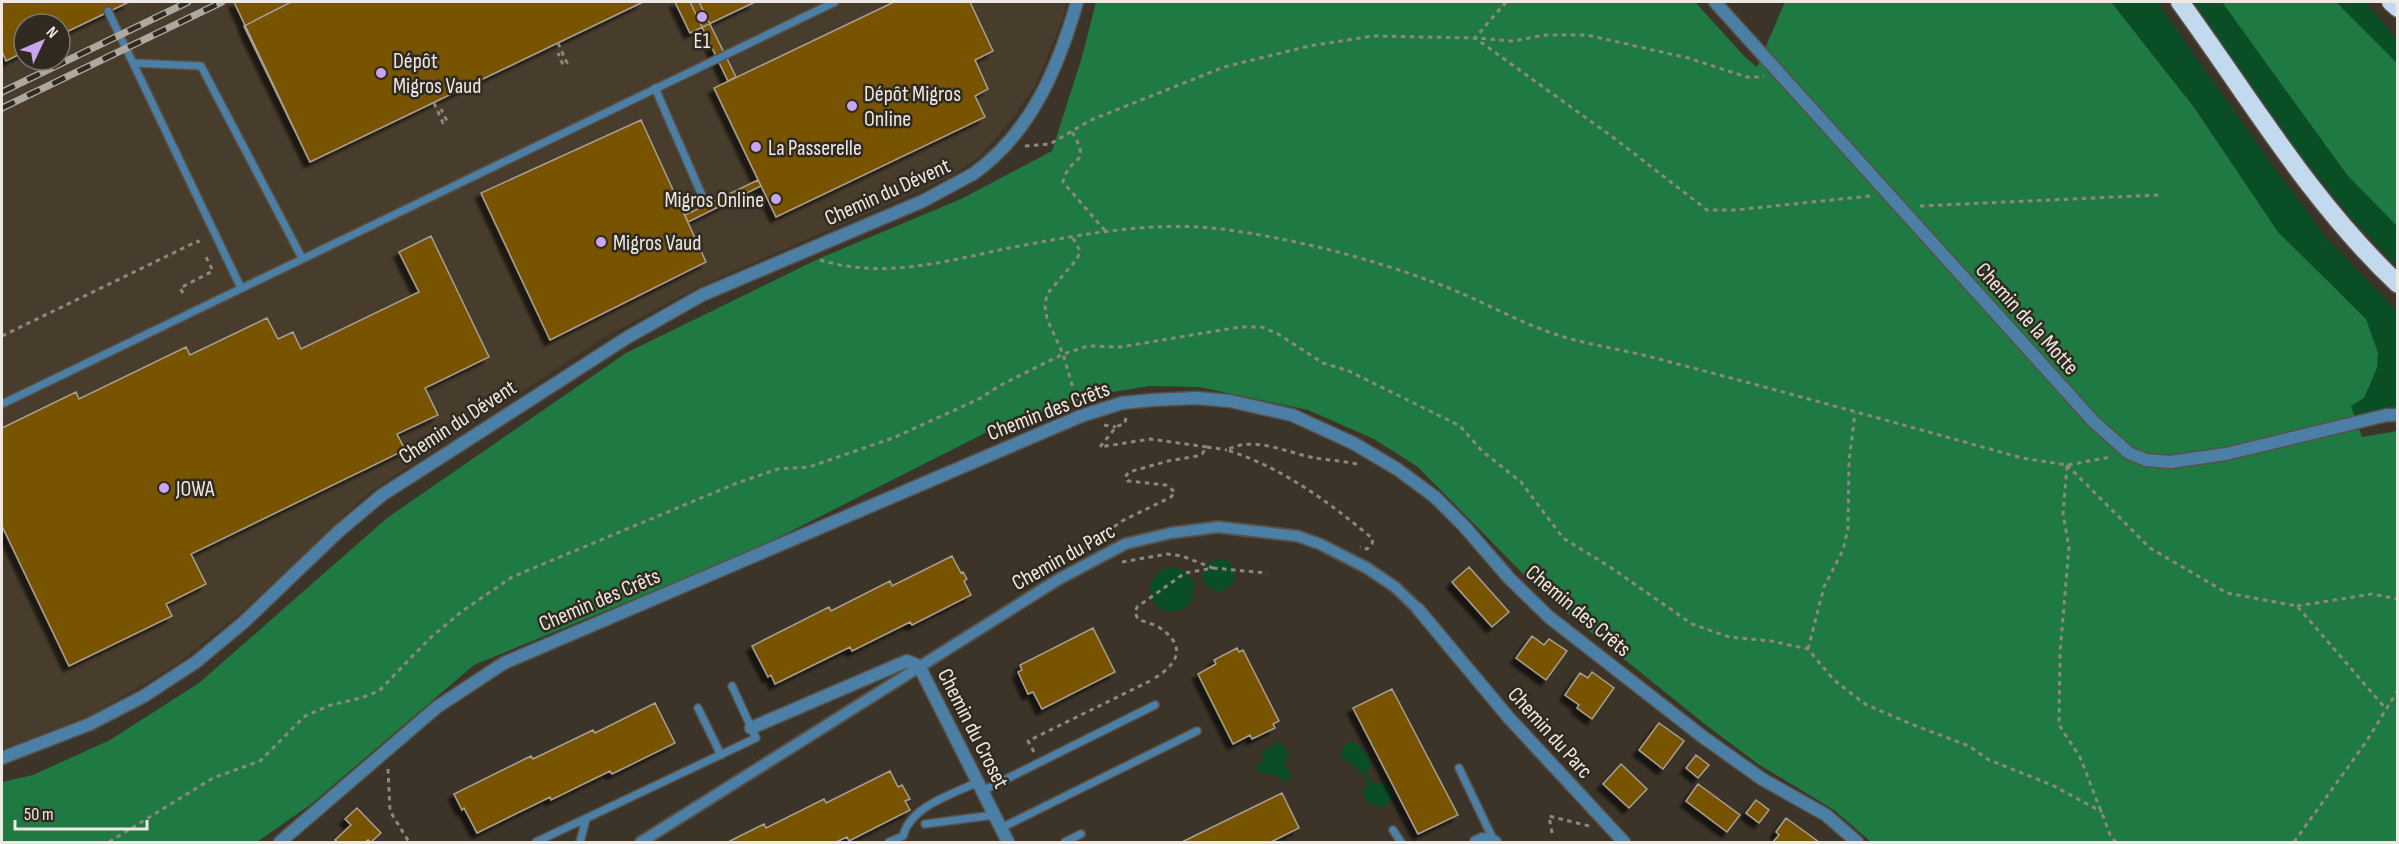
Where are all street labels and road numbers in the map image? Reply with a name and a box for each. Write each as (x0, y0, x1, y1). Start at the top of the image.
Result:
street label: Chemin du Dévent (820, 152, 955, 232)
street label: Chemin de la Motte (1969, 257, 2084, 381)
street label: Chemin du Dévent (394, 374, 522, 470)
street label: Chemin des Crêts (983, 376, 1114, 447)
street label: Chemin du Parc (1007, 518, 1120, 597)
street label: Chemin des Crêts (1520, 559, 1636, 663)
street label: Chemin des Crêts (535, 563, 664, 638)
street label: Chemin du Croset (931, 664, 1015, 793)
street label: Chemin du Parc (1502, 682, 1598, 784)

